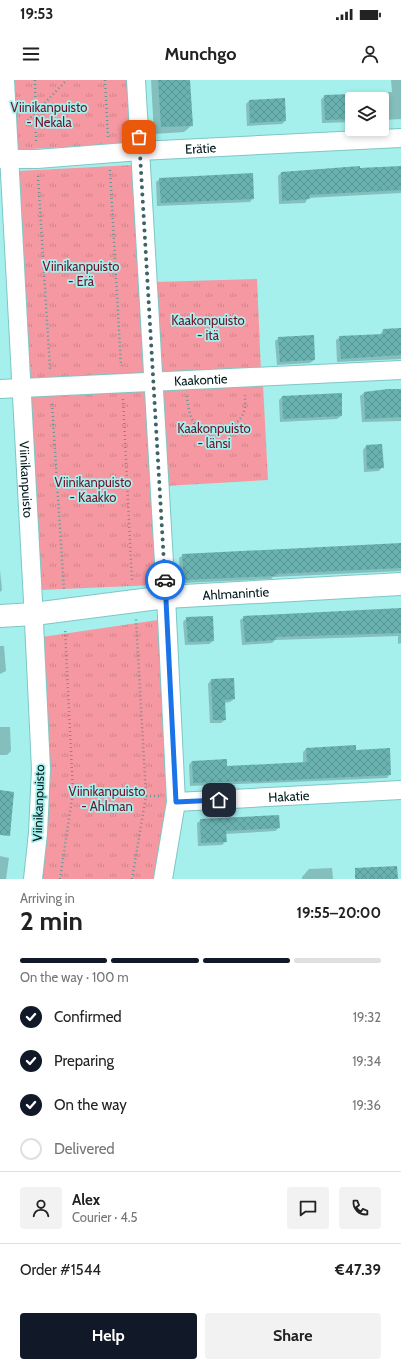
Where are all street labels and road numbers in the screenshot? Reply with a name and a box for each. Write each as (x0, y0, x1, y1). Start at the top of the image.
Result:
street label: Erätie (185, 139, 217, 157)
street label: Kaakontie (174, 370, 228, 389)
street label: Viinikanpuisto (16, 440, 37, 518)
street label: Ahlmanintie (202, 583, 270, 603)
street label: Viinikanpuisto (29, 764, 47, 842)
street label: Hakatie (268, 787, 310, 805)

